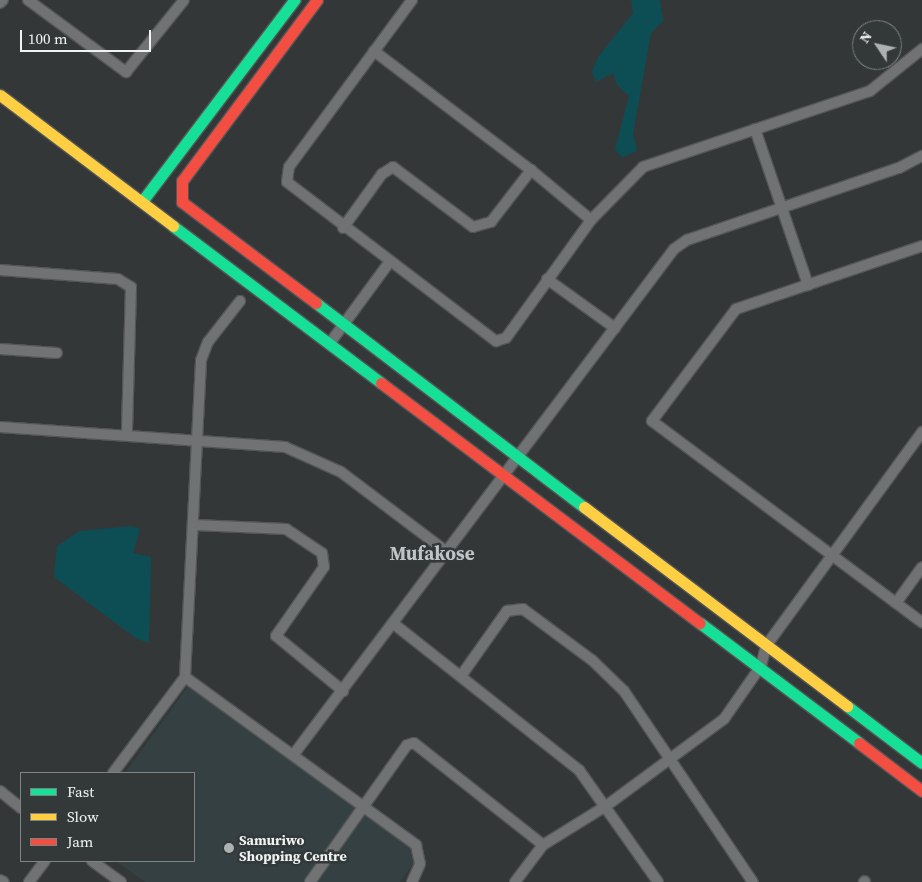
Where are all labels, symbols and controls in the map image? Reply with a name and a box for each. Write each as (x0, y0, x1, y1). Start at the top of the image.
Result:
scale bar (22, 20, 154, 52)
north arrow (852, 20, 902, 70)
text: N (854, 27, 877, 47)
text: 100 m (28, 28, 68, 49)
district label: Mufakose (389, 543, 475, 565)
legend (20, 772, 195, 862)
text: Fast (67, 781, 94, 802)
text: Slow (67, 806, 99, 827)
text: Jam (67, 831, 93, 852)
place label: Samuriwo Shopping Centre (239, 832, 347, 864)
marker: Samuriwo Shopping Centre (223, 842, 235, 854)

